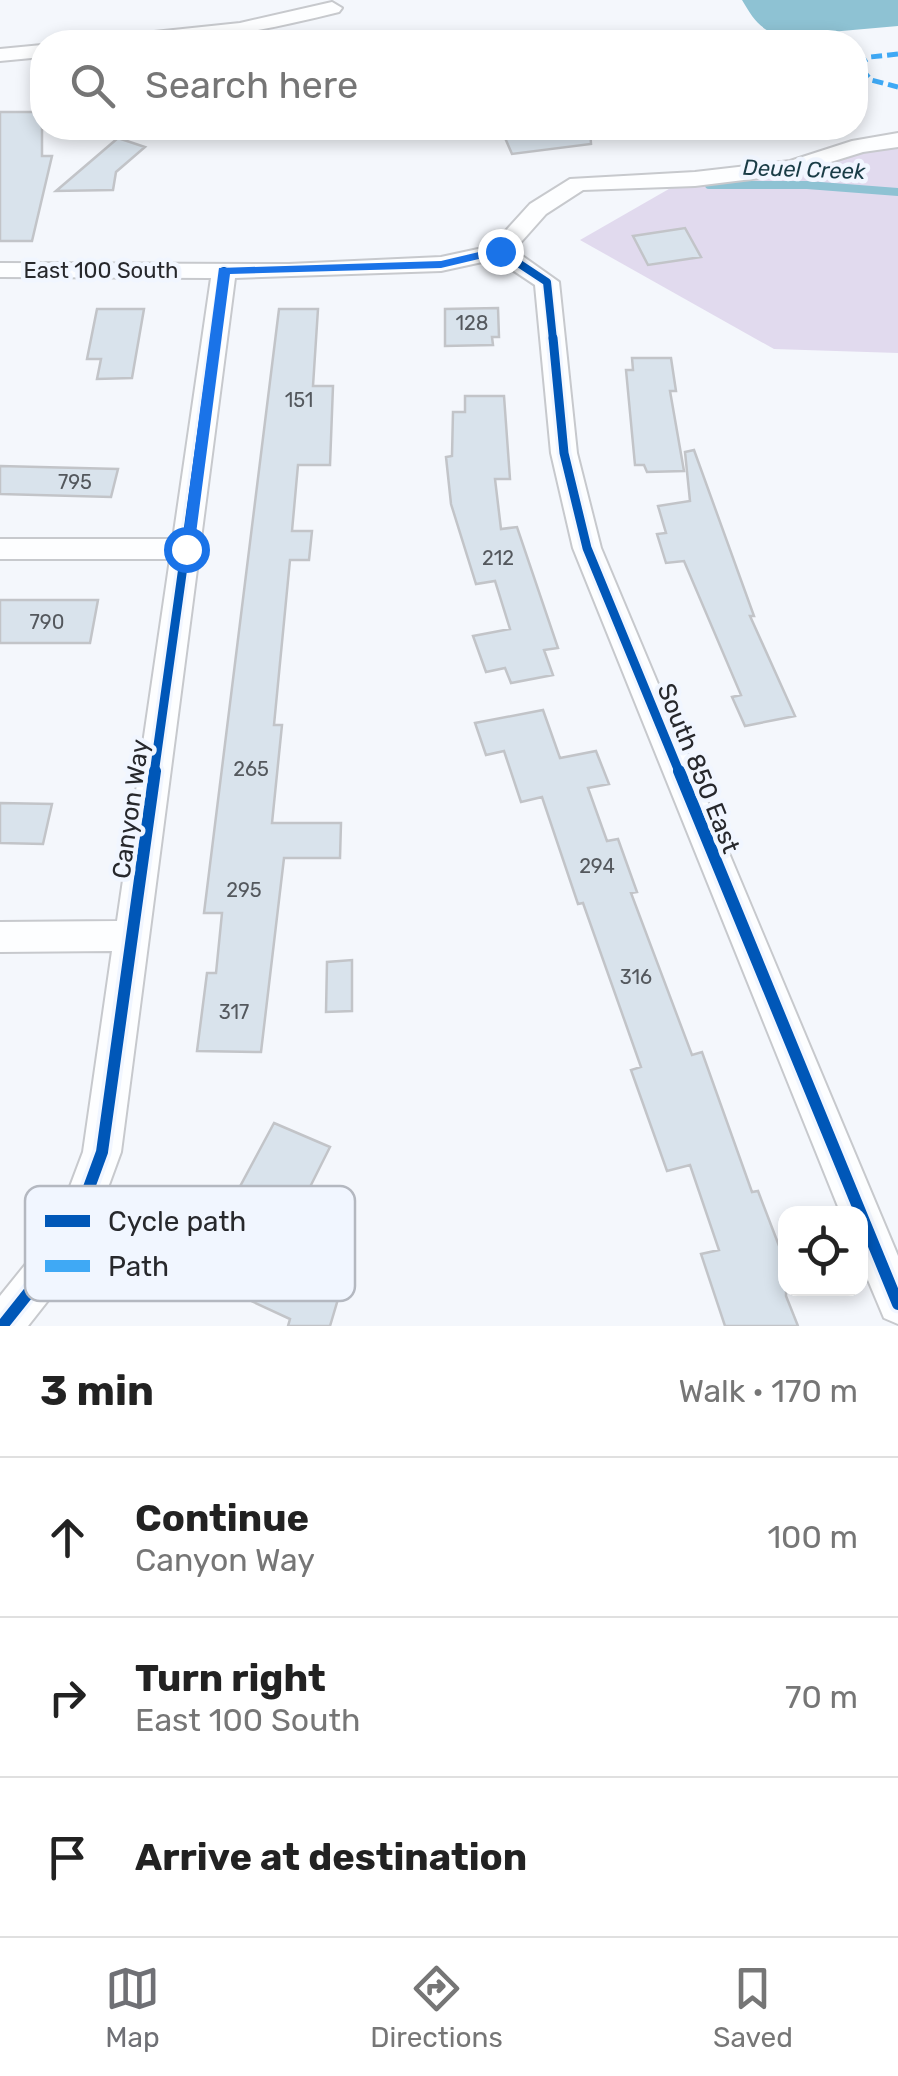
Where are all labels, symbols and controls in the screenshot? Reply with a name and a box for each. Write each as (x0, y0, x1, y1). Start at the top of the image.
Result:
search box (30, 30, 868, 140)
icon: search (65, 58, 120, 113)
text: Search here (145, 62, 358, 108)
water label: Deuel Creek (742, 154, 866, 185)
route end (478, 229, 524, 275)
street label: East 100 South (24, 257, 178, 284)
house number: 128 (455, 311, 489, 335)
house number: 151 (285, 388, 313, 412)
house number: 795 (58, 470, 92, 494)
route start (164, 527, 210, 573)
house number: 212 (482, 546, 514, 570)
house number: 790 (30, 610, 64, 634)
street label: South 850 East (651, 679, 746, 857)
street label: Canyon Way (106, 737, 155, 881)
house number: 265 (233, 757, 269, 781)
house number: 294 (579, 854, 615, 878)
house number: 295 (226, 878, 262, 902)
house number: 316 (620, 965, 652, 989)
house number: 317 (219, 1000, 249, 1024)
legend (25, 1186, 355, 1301)
text: Cycle path (108, 1205, 246, 1238)
map controls (778, 1206, 868, 1296)
button: locate (778, 1206, 868, 1296)
text: Path (108, 1250, 169, 1283)
text: 3 min (40, 1366, 154, 1416)
text: Walk · 170 m (678, 1372, 858, 1410)
text: Continue (135, 1495, 309, 1541)
icon: ahead (40, 1510, 95, 1565)
text: 100 m (767, 1518, 858, 1556)
text: Canyon Way (135, 1541, 315, 1579)
text: Turn right (135, 1655, 326, 1701)
icon: right (40, 1670, 95, 1725)
text: 70 m (785, 1678, 858, 1716)
text: East 100 South (135, 1701, 360, 1739)
icon: arrive (40, 1830, 95, 1885)
text: Arrive at destination (135, 1834, 527, 1880)
tab: Map (105, 1961, 160, 2054)
tab: Directions (370, 1961, 503, 2054)
tab: Saved (713, 1961, 793, 2054)

